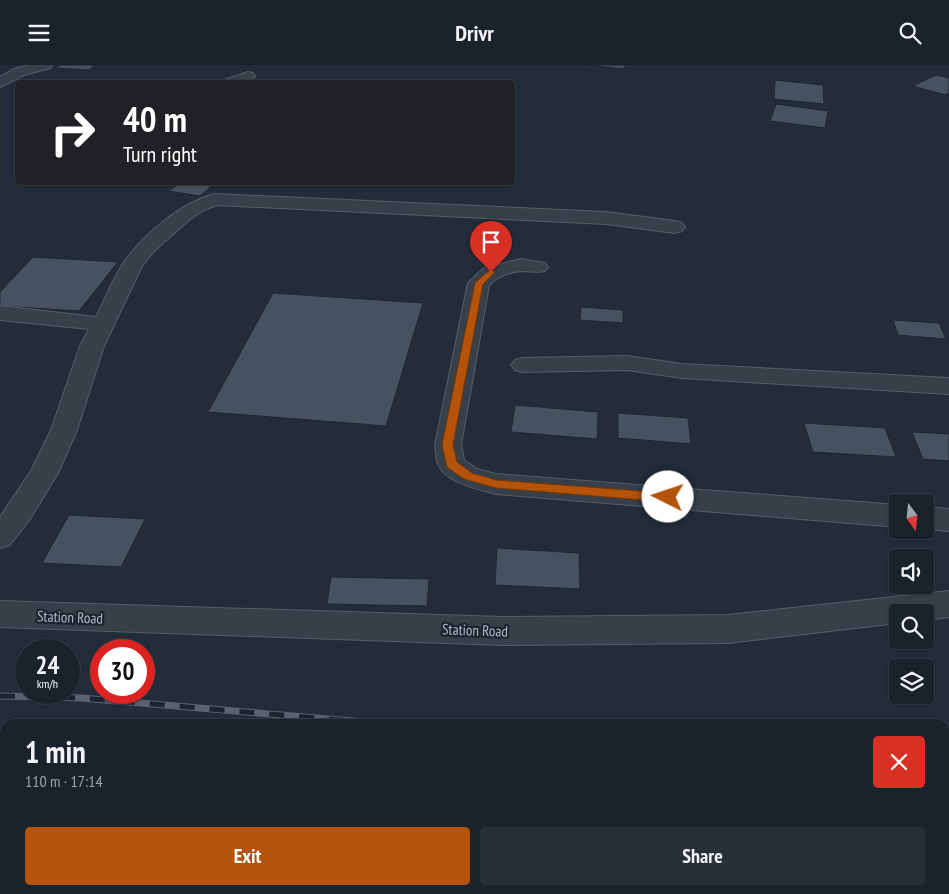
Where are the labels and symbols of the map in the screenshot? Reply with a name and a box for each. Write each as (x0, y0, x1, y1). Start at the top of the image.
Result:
pin (470, 221, 512, 272)
position arrow (641, 470, 693, 522)
north arrow (889, 494, 934, 539)
street label: Station Road (37, 606, 103, 628)
street label: Station Road (442, 619, 508, 641)
speed limit sign: 30 (90, 639, 155, 704)

